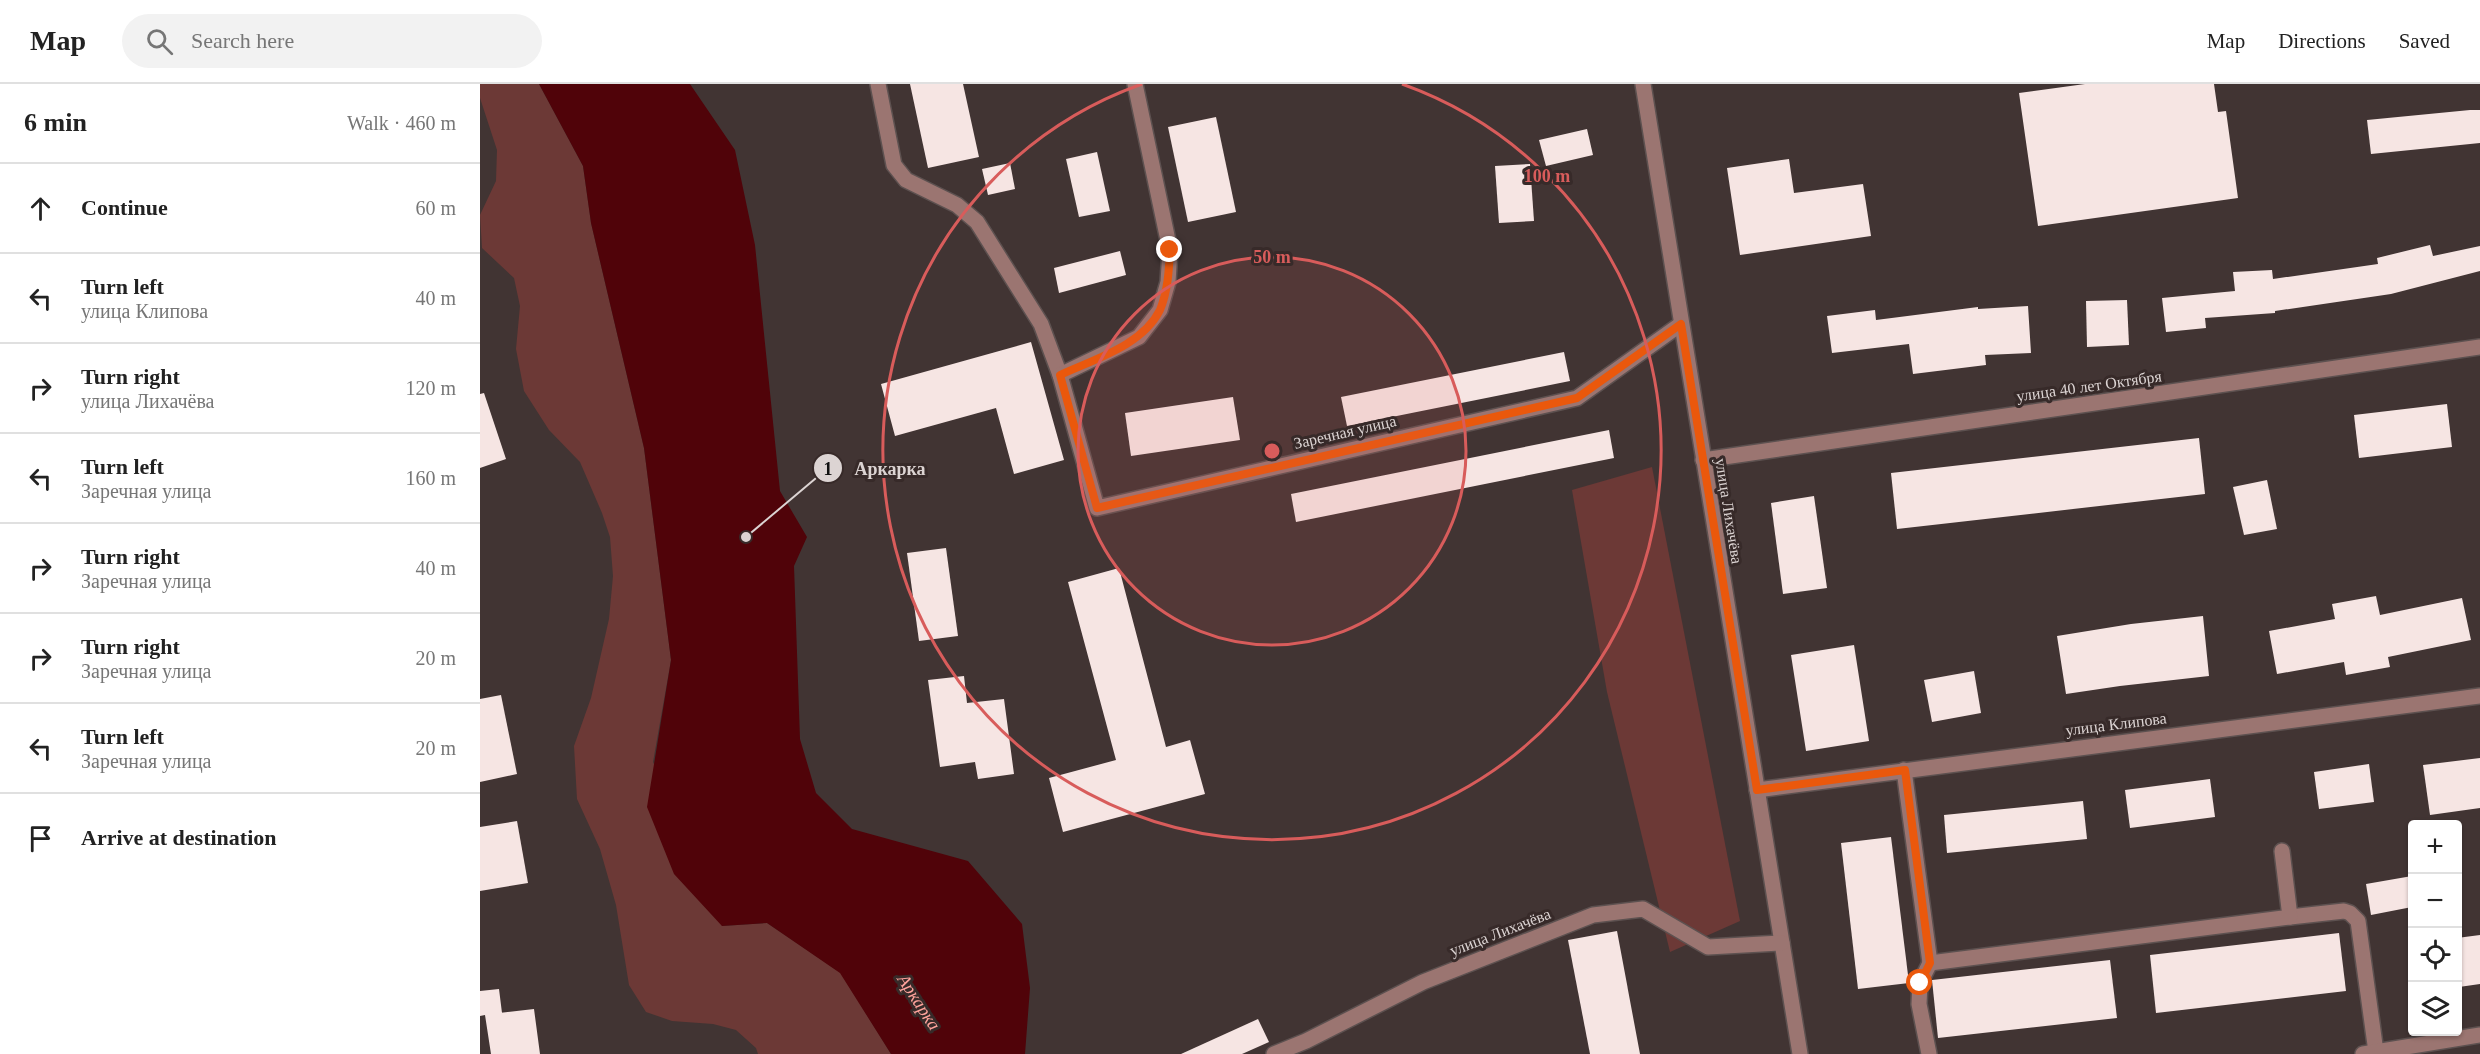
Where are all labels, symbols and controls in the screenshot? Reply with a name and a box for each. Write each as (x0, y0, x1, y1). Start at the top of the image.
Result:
search box (122, 14, 542, 68)
text: Map (30, 25, 86, 56)
icon: search (143, 25, 176, 58)
text: Search here (191, 28, 294, 53)
text: Map (2207, 29, 2245, 53)
text: Directions (2278, 29, 2366, 53)
text: Saved (2399, 29, 2450, 53)
text: 6 min (24, 108, 87, 137)
text: Walk · 460 m (347, 112, 456, 134)
text: 100 m (1524, 166, 1570, 186)
icon: ahead (24, 192, 57, 225)
text: Continue (81, 195, 168, 220)
text: 60 m (415, 197, 456, 219)
route end (1156, 236, 1182, 262)
text: 50 m (1253, 247, 1291, 267)
text: Turn left (81, 274, 164, 299)
icon: left (24, 282, 57, 315)
text: 40 m (415, 287, 456, 309)
text: улица Клипова (81, 300, 208, 322)
text: Turn right (81, 364, 180, 389)
street label: улица 40 лет Октября (2015, 367, 2163, 406)
icon: right (24, 372, 57, 405)
text: 120 m (405, 377, 456, 399)
text: улица Лихачёва (81, 390, 214, 412)
street label: Заречная улица (1292, 412, 1398, 453)
centre of rings (1262, 441, 1282, 461)
callout: Аркарка (813, 450, 938, 486)
text: Turn left (81, 454, 164, 479)
street label: улица Лихачёва (1711, 457, 1746, 565)
text: 1 (824, 459, 833, 479)
text: Аркарка (854, 459, 926, 479)
icon: left (24, 462, 57, 495)
text: 160 m (405, 467, 456, 489)
text: Заречная улица (81, 480, 212, 502)
text: Turn right (81, 544, 180, 569)
icon: right (24, 552, 57, 585)
text: 40 m (415, 557, 456, 579)
text: Заречная улица (81, 570, 212, 592)
text: Turn right (81, 634, 180, 659)
icon: right (24, 642, 57, 675)
text: 20 m (415, 647, 456, 669)
text: Заречная улица (81, 660, 212, 682)
street label: улица Клипова (2064, 709, 2168, 740)
text: Turn left (81, 724, 164, 749)
icon: left (24, 732, 57, 765)
text: 20 m (415, 737, 456, 759)
text: Заречная улица (81, 750, 212, 772)
map controls (2408, 820, 2462, 1036)
button: + (2408, 820, 2462, 874)
icon: arrive (24, 822, 57, 855)
text: Arrive at destination (81, 825, 277, 850)
button: − (2408, 874, 2462, 928)
street label: улица Лихачёва (1447, 905, 1553, 960)
button: locate (2408, 928, 2462, 982)
water label: Аркарка (893, 969, 945, 1034)
route start (1906, 969, 1932, 995)
button: layers (2408, 982, 2462, 1036)

